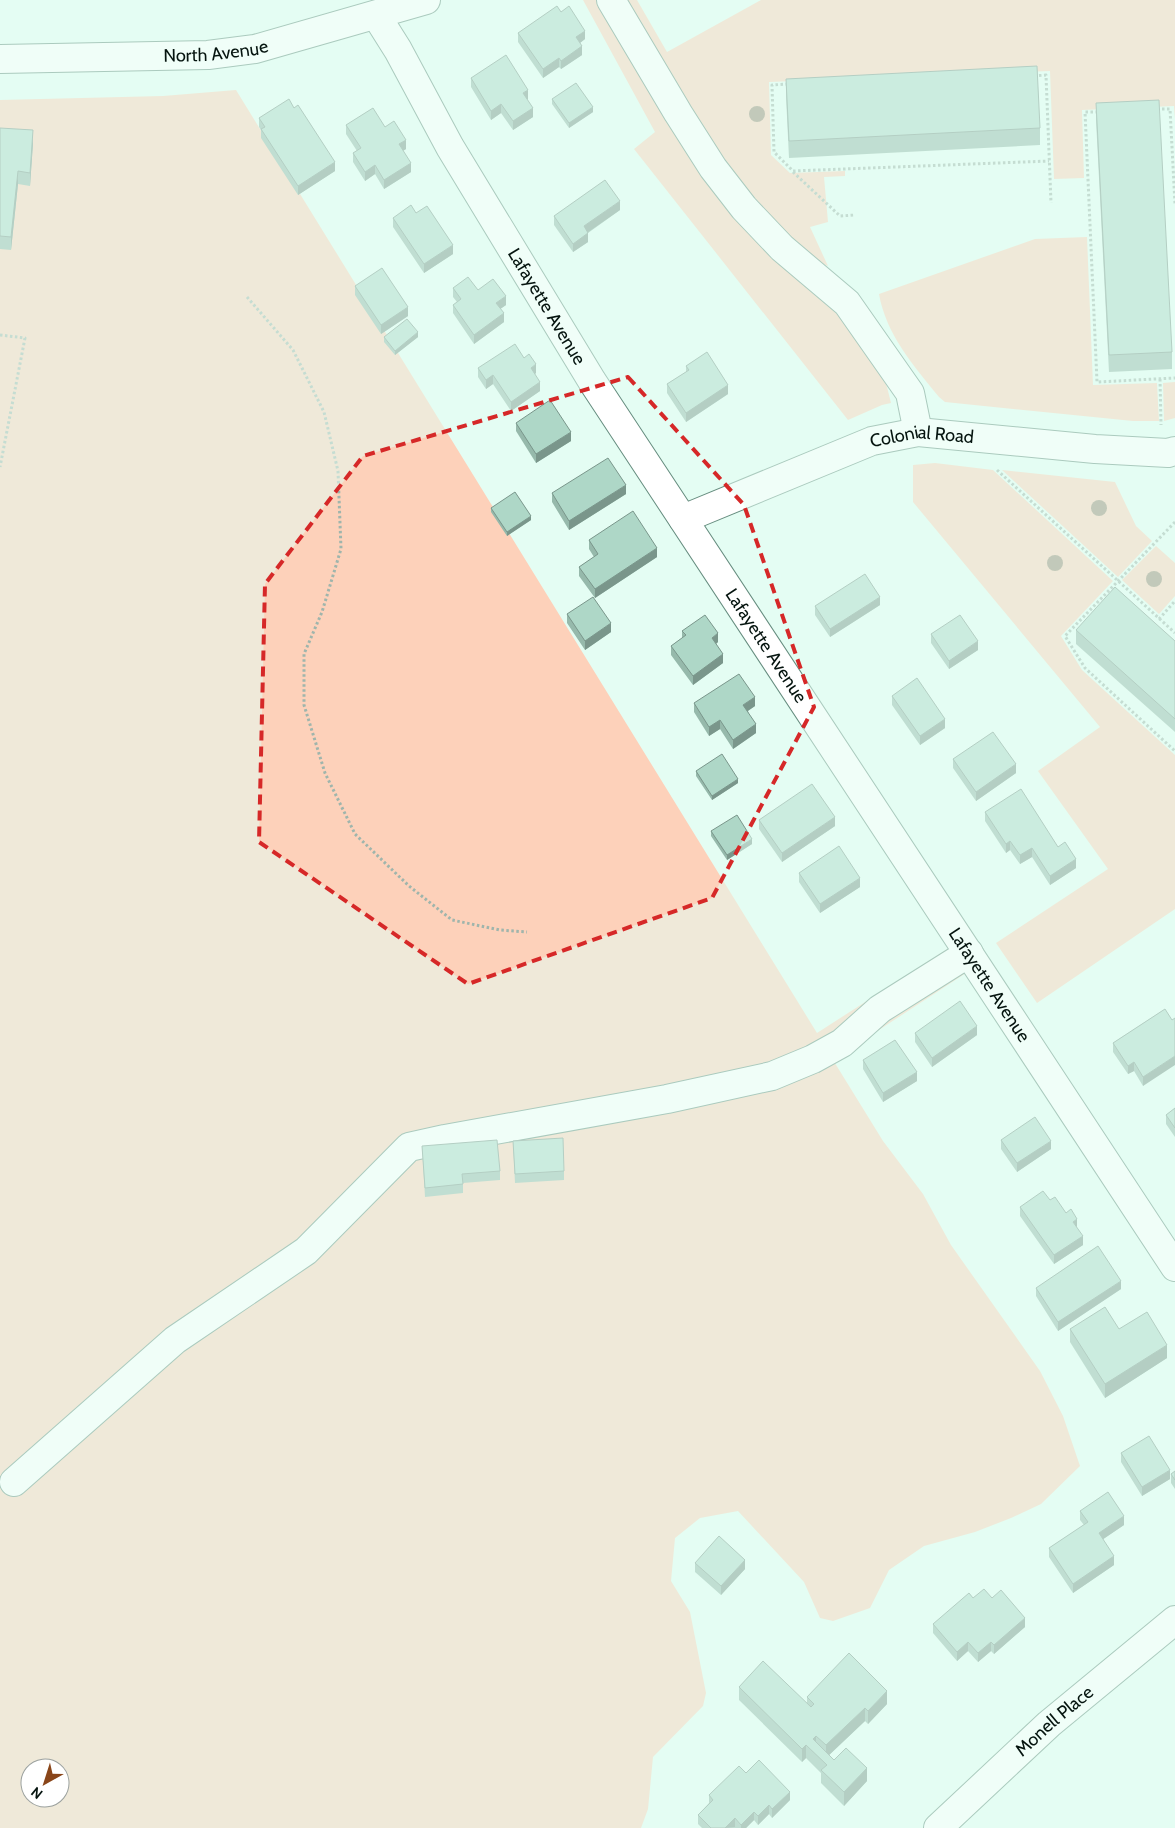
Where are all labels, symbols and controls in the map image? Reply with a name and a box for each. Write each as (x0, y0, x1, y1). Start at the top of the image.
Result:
street label: North Avenue (163, 35, 271, 67)
street label: Lafayette Avenue (503, 244, 591, 369)
street label: Colonial Road (868, 421, 975, 452)
street label: Lafayette Avenue (721, 584, 812, 707)
street label: Lafayette Avenue (944, 924, 1035, 1046)
street label: Monell Place (1011, 1681, 1098, 1761)
north arrow (20, 1758, 70, 1808)
text: N (27, 1783, 46, 1803)

